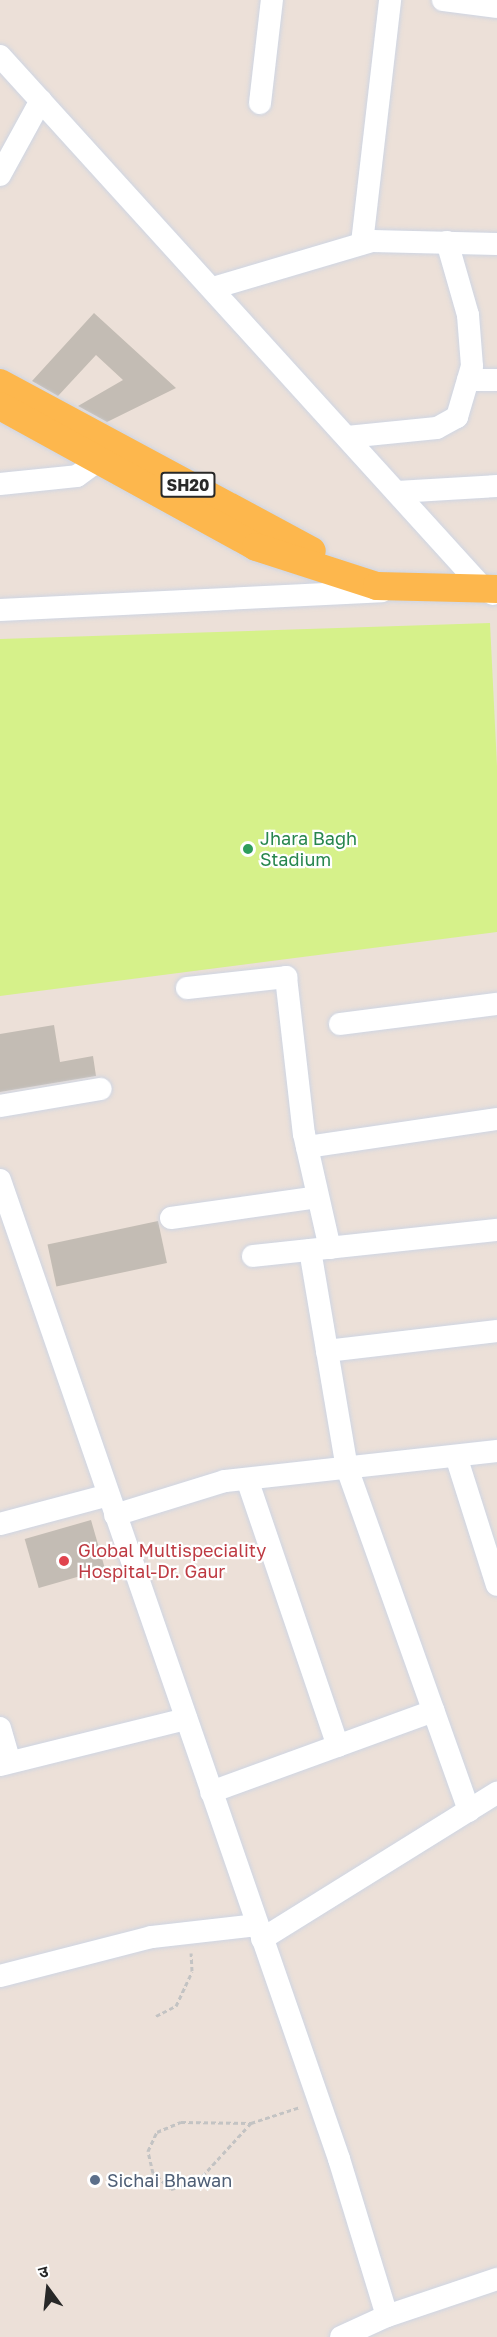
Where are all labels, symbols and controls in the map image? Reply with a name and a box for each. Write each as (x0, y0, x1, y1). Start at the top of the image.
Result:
road number: SH20 (160, 472, 216, 498)
place label: Jhara Bagh Stadium (260, 828, 357, 870)
marker: Jhara Bagh Stadium (241, 842, 255, 856)
place label: Global Multispeciality Hospital-Dr. Gaur (78, 1540, 266, 1582)
marker: Global Multispeciality Hospital-Dr. Gaur (55, 1552, 73, 1570)
place label: Sichai Bhawan (107, 2169, 232, 2191)
marker: Sichai Bhawan (88, 2173, 102, 2187)
north arrow (18, 2259, 78, 2319)
text: उ (36, 2261, 50, 2282)

